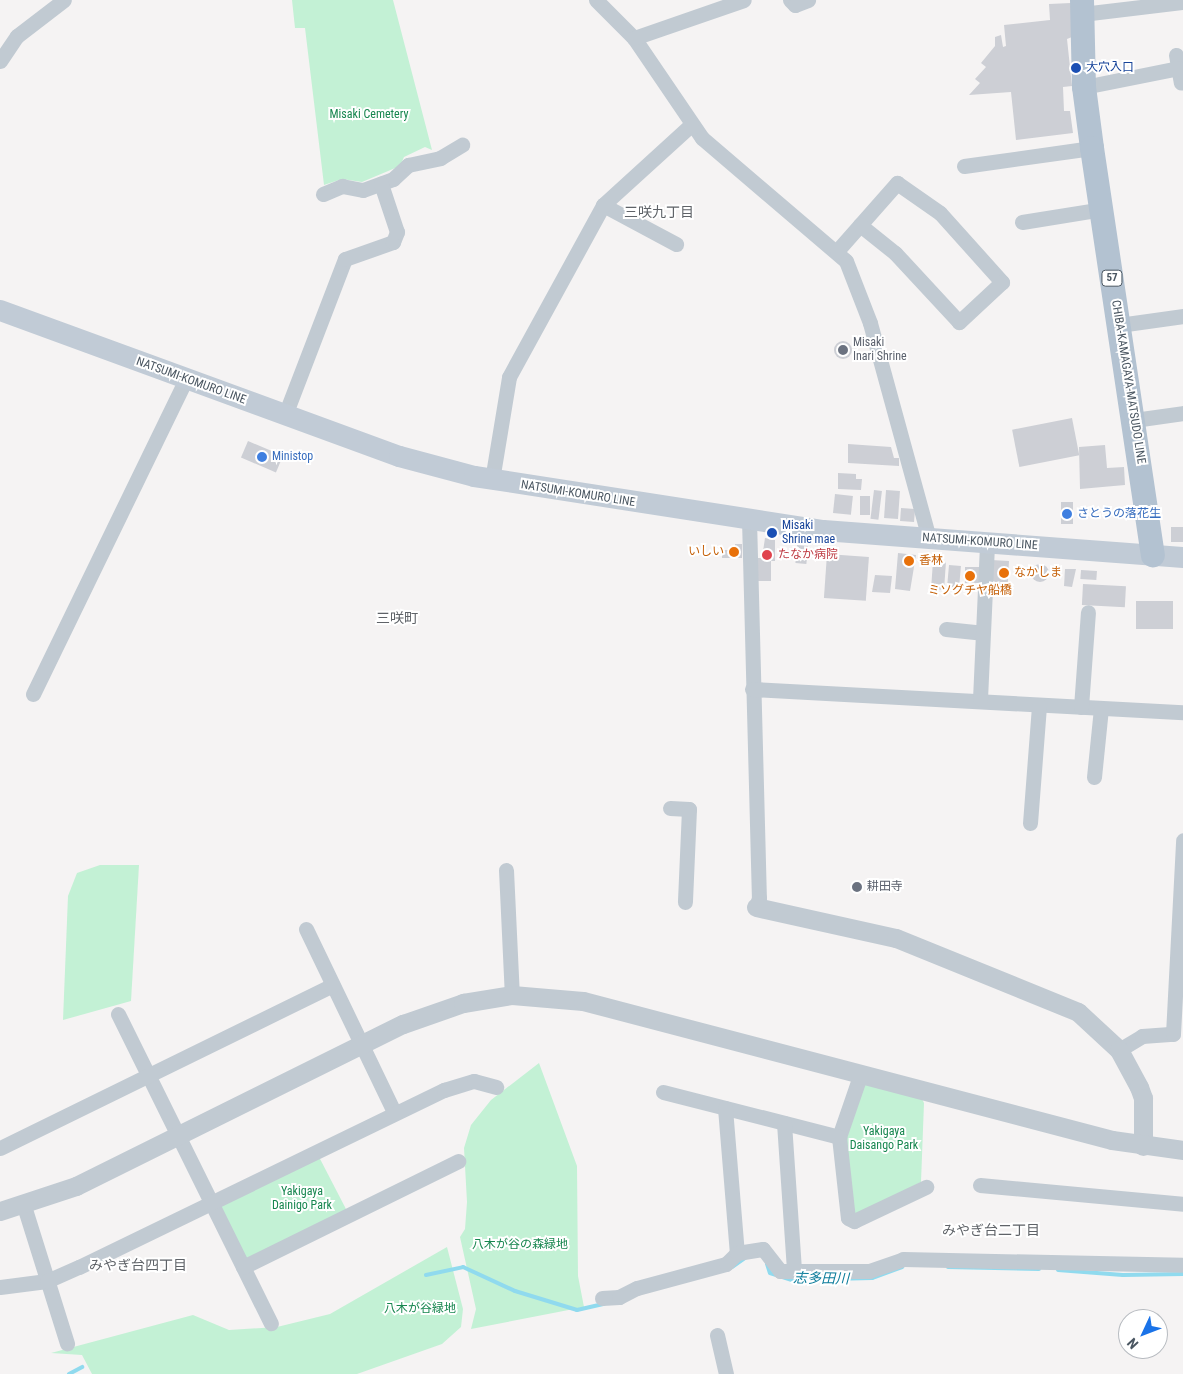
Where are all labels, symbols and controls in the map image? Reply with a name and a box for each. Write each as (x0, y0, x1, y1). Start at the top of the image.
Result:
place label: 大穴入口 (1086, 61, 1134, 75)
marker: 大穴入口 (1070, 62, 1082, 74)
park label: Misaki Cemetery (330, 108, 408, 122)
district label: 三咲九丁目 (624, 204, 694, 220)
road number: 57 (1101, 270, 1123, 286)
street label: CHIBA-KAMAGAYA-MATSUDO LINE (1108, 299, 1148, 465)
place label: Misaki Inari Shrine (853, 336, 907, 364)
marker: Misaki Inari Shrine (837, 344, 849, 356)
street label: NATSUMI-KOMURO LINE (134, 354, 248, 408)
place label: Ministop (272, 450, 313, 464)
marker: Ministop (256, 451, 268, 463)
street label: NATSUMI-KOMURO LINE (520, 478, 636, 510)
place label: さとうの落花生 (1077, 507, 1161, 521)
marker: さとうの落花生 (1061, 508, 1073, 520)
place label: Misaki Shrine mae (782, 519, 835, 547)
marker: Misaki Shrine mae (766, 527, 778, 539)
street label: NATSUMI-KOMURO LINE (922, 531, 1038, 553)
place label: いしい (688, 545, 724, 559)
marker: いしい (728, 546, 740, 558)
marker: たなか病院 (760, 548, 774, 562)
place label: たなか病院 (778, 548, 838, 562)
place label: 香林 (919, 554, 943, 568)
marker: 香林 (903, 555, 915, 567)
place label: なかしま (1014, 566, 1062, 580)
marker: なかしま (998, 567, 1010, 579)
marker: ミソグチヤ船橋 (964, 570, 976, 582)
place label: ミソグチヤ船橋 (928, 584, 1012, 598)
district label: 三咲町 (376, 610, 418, 626)
place label: 耕田寺 (867, 880, 903, 894)
marker: 耕田寺 (851, 881, 863, 893)
park label: Yakigaya Daisango Park (850, 1125, 918, 1153)
park label: Yakigaya Dainigo Park (272, 1185, 332, 1213)
district label: みやぎ台二丁目 (942, 1222, 1040, 1238)
park label: 八木が谷の森緑地 (472, 1238, 568, 1252)
district label: みやぎ台四丁目 (89, 1257, 187, 1273)
water label: 志多田川 (793, 1269, 849, 1287)
park label: 八木が谷緑地 (384, 1302, 456, 1316)
north arrow (1118, 1309, 1168, 1359)
text: N (1124, 1335, 1142, 1352)

